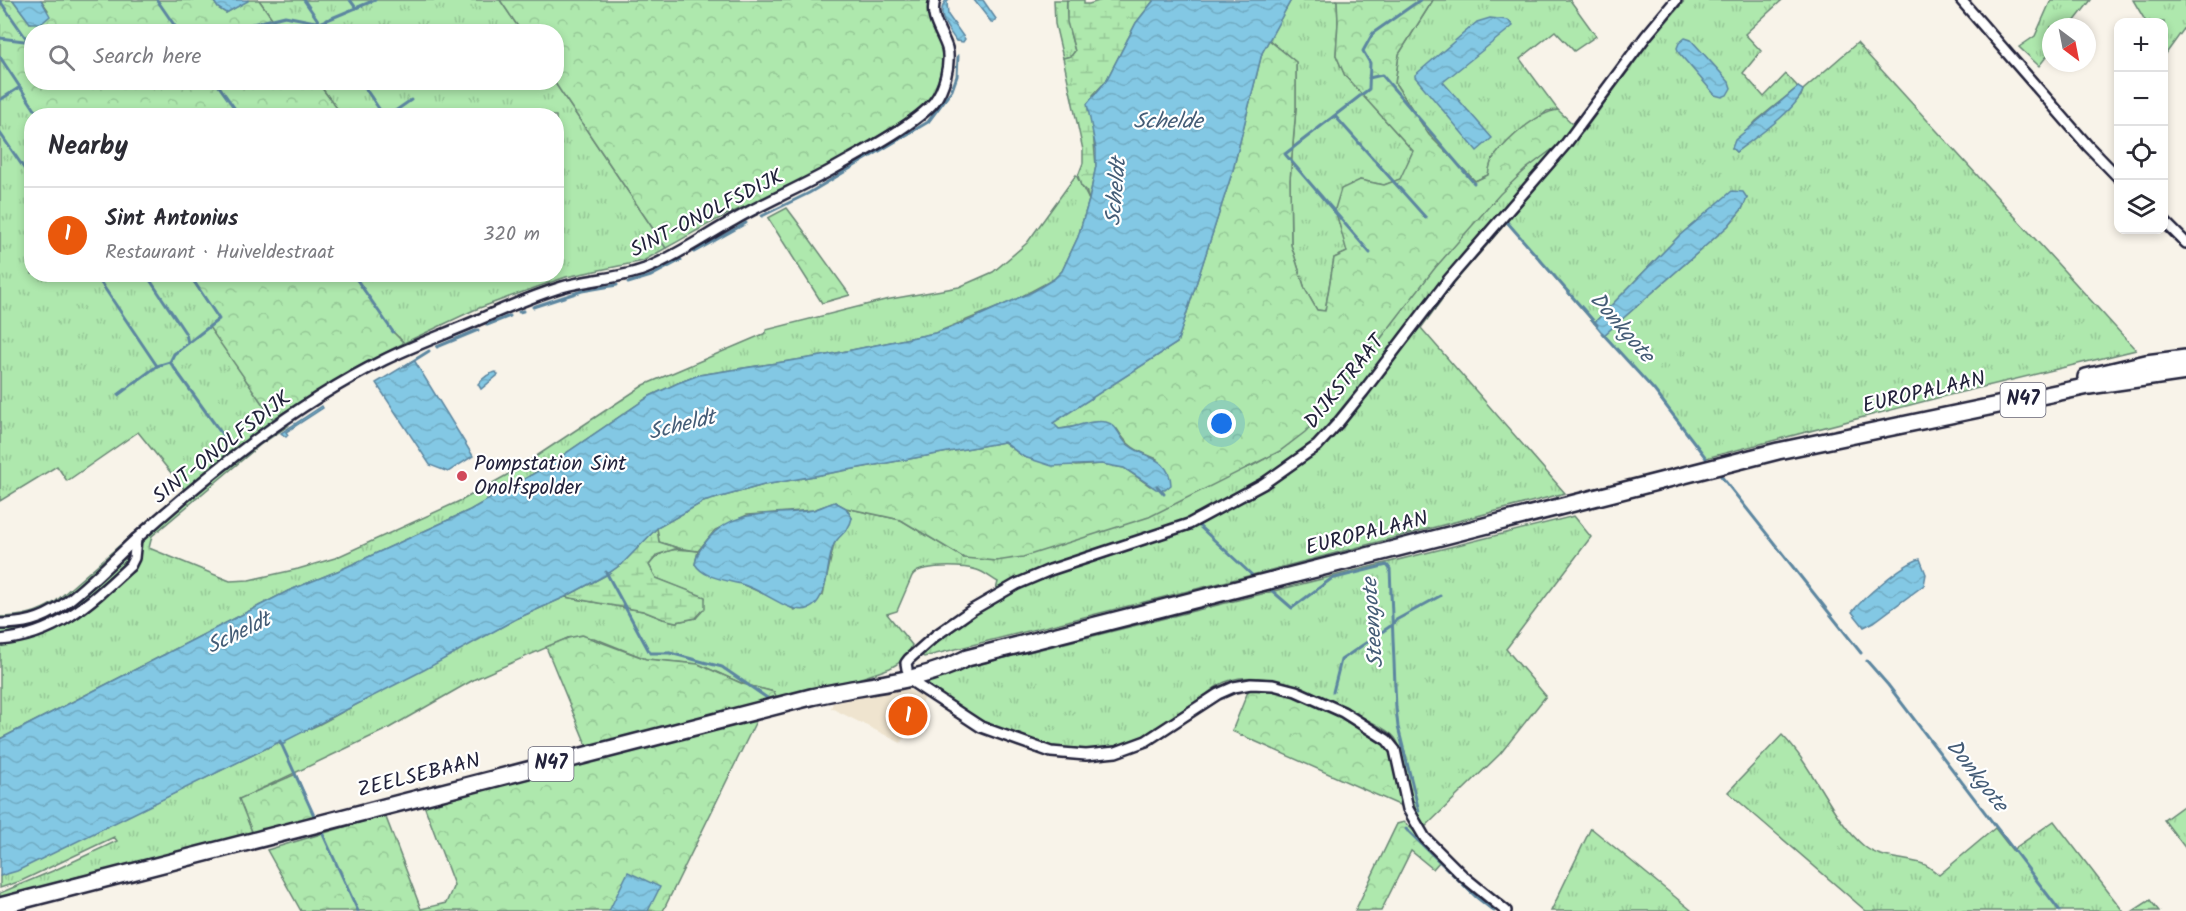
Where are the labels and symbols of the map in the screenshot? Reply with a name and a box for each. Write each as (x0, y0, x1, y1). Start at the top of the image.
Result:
north arrow (2042, 18, 2096, 72)
water label: Schelde (1133, 105, 1205, 140)
water label: Scheldt (1097, 153, 1138, 227)
street label: SINT-ONOLFSDIJK (624, 161, 790, 267)
water label: Donkgote (1580, 284, 1663, 373)
street label: DIJKSTRAAT (1296, 326, 1395, 437)
street label: EUROPALAAN (1859, 363, 1989, 423)
street label: SINT-ONOLFSDIJK (145, 383, 299, 513)
road number: N47 (2000, 383, 2046, 417)
water label: Scheldt (645, 400, 723, 451)
your location (1207, 409, 1236, 438)
place label: Pompstation Sint Onolfspolder (474, 448, 627, 505)
marker: Pompstation Sint Onolfspolder (455, 469, 469, 483)
street label: EUROPALAAN (1302, 503, 1432, 565)
water label: Steengote (1353, 575, 1395, 669)
water label: Scheldt (201, 602, 280, 665)
pin: 1 (888, 694, 928, 738)
water label: Donkgote (1936, 732, 2017, 822)
street label: ZEELSEBAAN (354, 745, 484, 807)
road number: N47 (528, 747, 574, 781)

